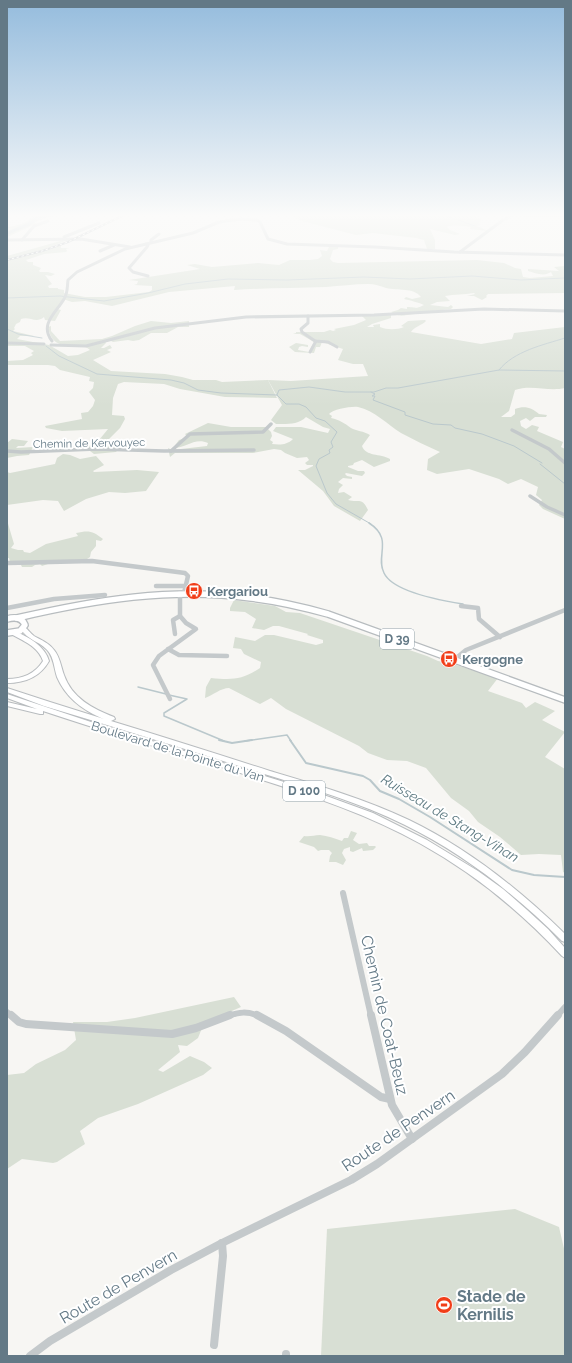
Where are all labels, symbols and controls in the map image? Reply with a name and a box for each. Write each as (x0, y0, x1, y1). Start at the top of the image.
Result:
street label: Chemin de Kervouyec (33, 436, 145, 451)
bus stop icon: Kergariou (184, 581, 204, 601)
place label: Kergariou (207, 584, 268, 599)
road number: D 39 (380, 629, 414, 649)
bus stop icon: Kergogne (439, 649, 459, 669)
place label: Kergogne (462, 652, 523, 667)
street label: Boulevard de la Pointe du Van (89, 718, 266, 785)
water label: Ruisseau de Stang-Vihan (378, 771, 522, 866)
road number: D 100 (283, 781, 325, 801)
street label: Chemin de Coat-Beuz (357, 933, 412, 1097)
street label: Route de Penvern (338, 1086, 458, 1175)
street label: Route de Penvern (56, 1245, 180, 1328)
place label: Stade de Kernilis (457, 1287, 526, 1324)
sports icon: Stade de Kernilis (434, 1295, 454, 1315)

